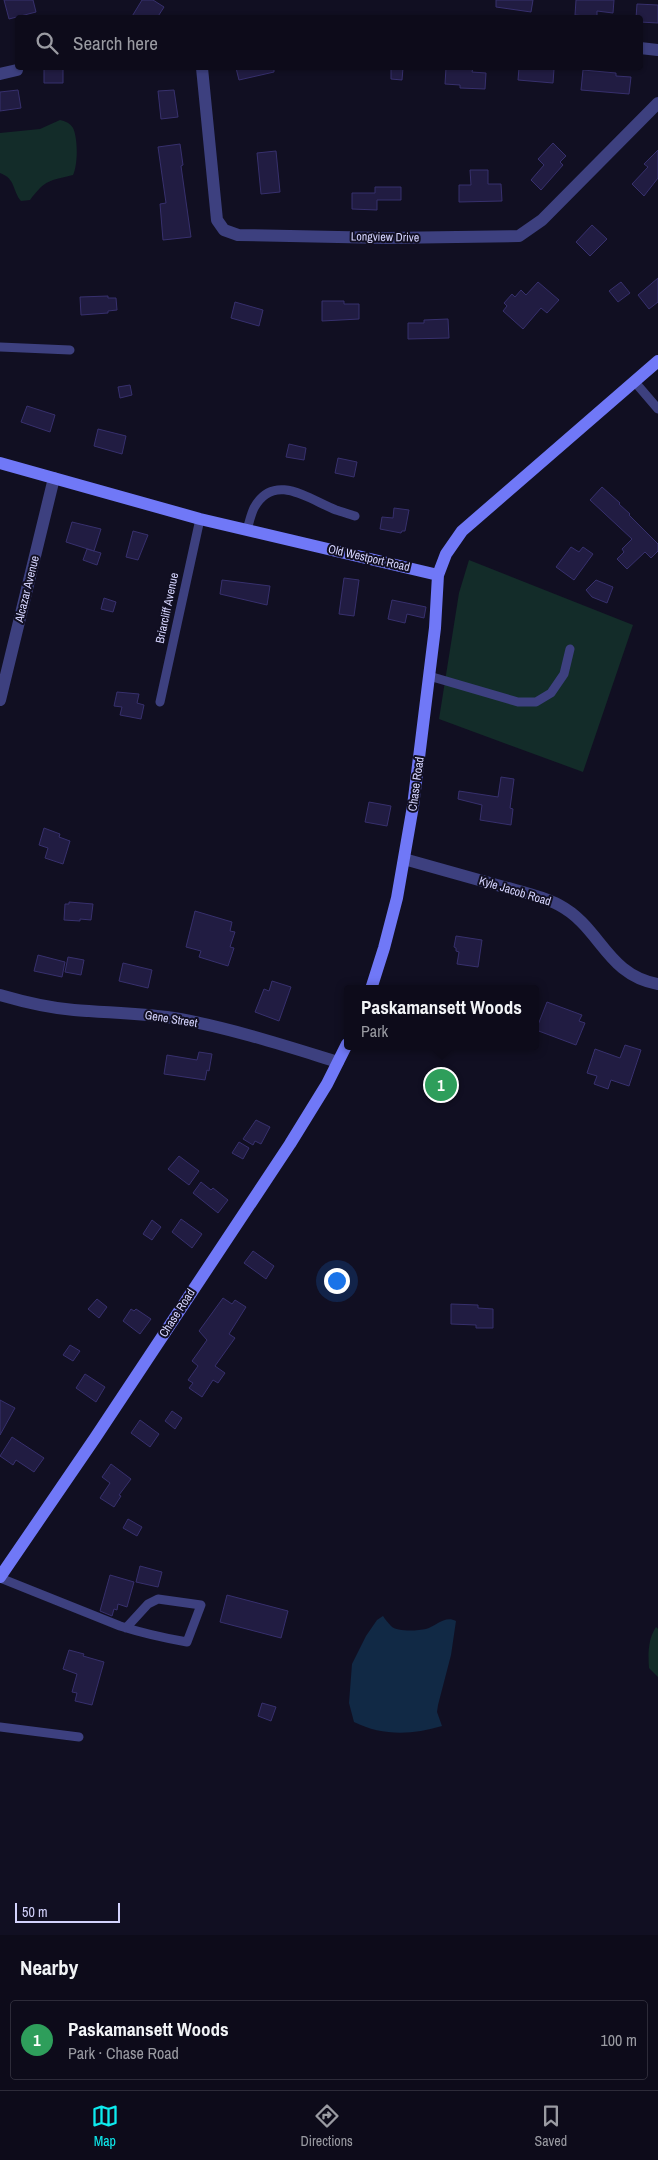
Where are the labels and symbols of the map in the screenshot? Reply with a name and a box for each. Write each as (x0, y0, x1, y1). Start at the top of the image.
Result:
street label: Longview Drive (351, 228, 419, 246)
street label: Old Westport Road (327, 541, 411, 575)
street label: Alcazar Avenue (11, 554, 43, 625)
street label: Briarcliff Avenue (152, 571, 182, 645)
street label: Chase Road (404, 756, 428, 812)
street label: Kyle Jacob Road (477, 872, 553, 910)
street label: Gene Street (144, 1007, 199, 1031)
pin: 1 (425, 1066, 457, 1104)
your location (324, 1268, 350, 1294)
street label: Chase Road (155, 1286, 199, 1340)
scale bar (15, 1900, 120, 1923)

